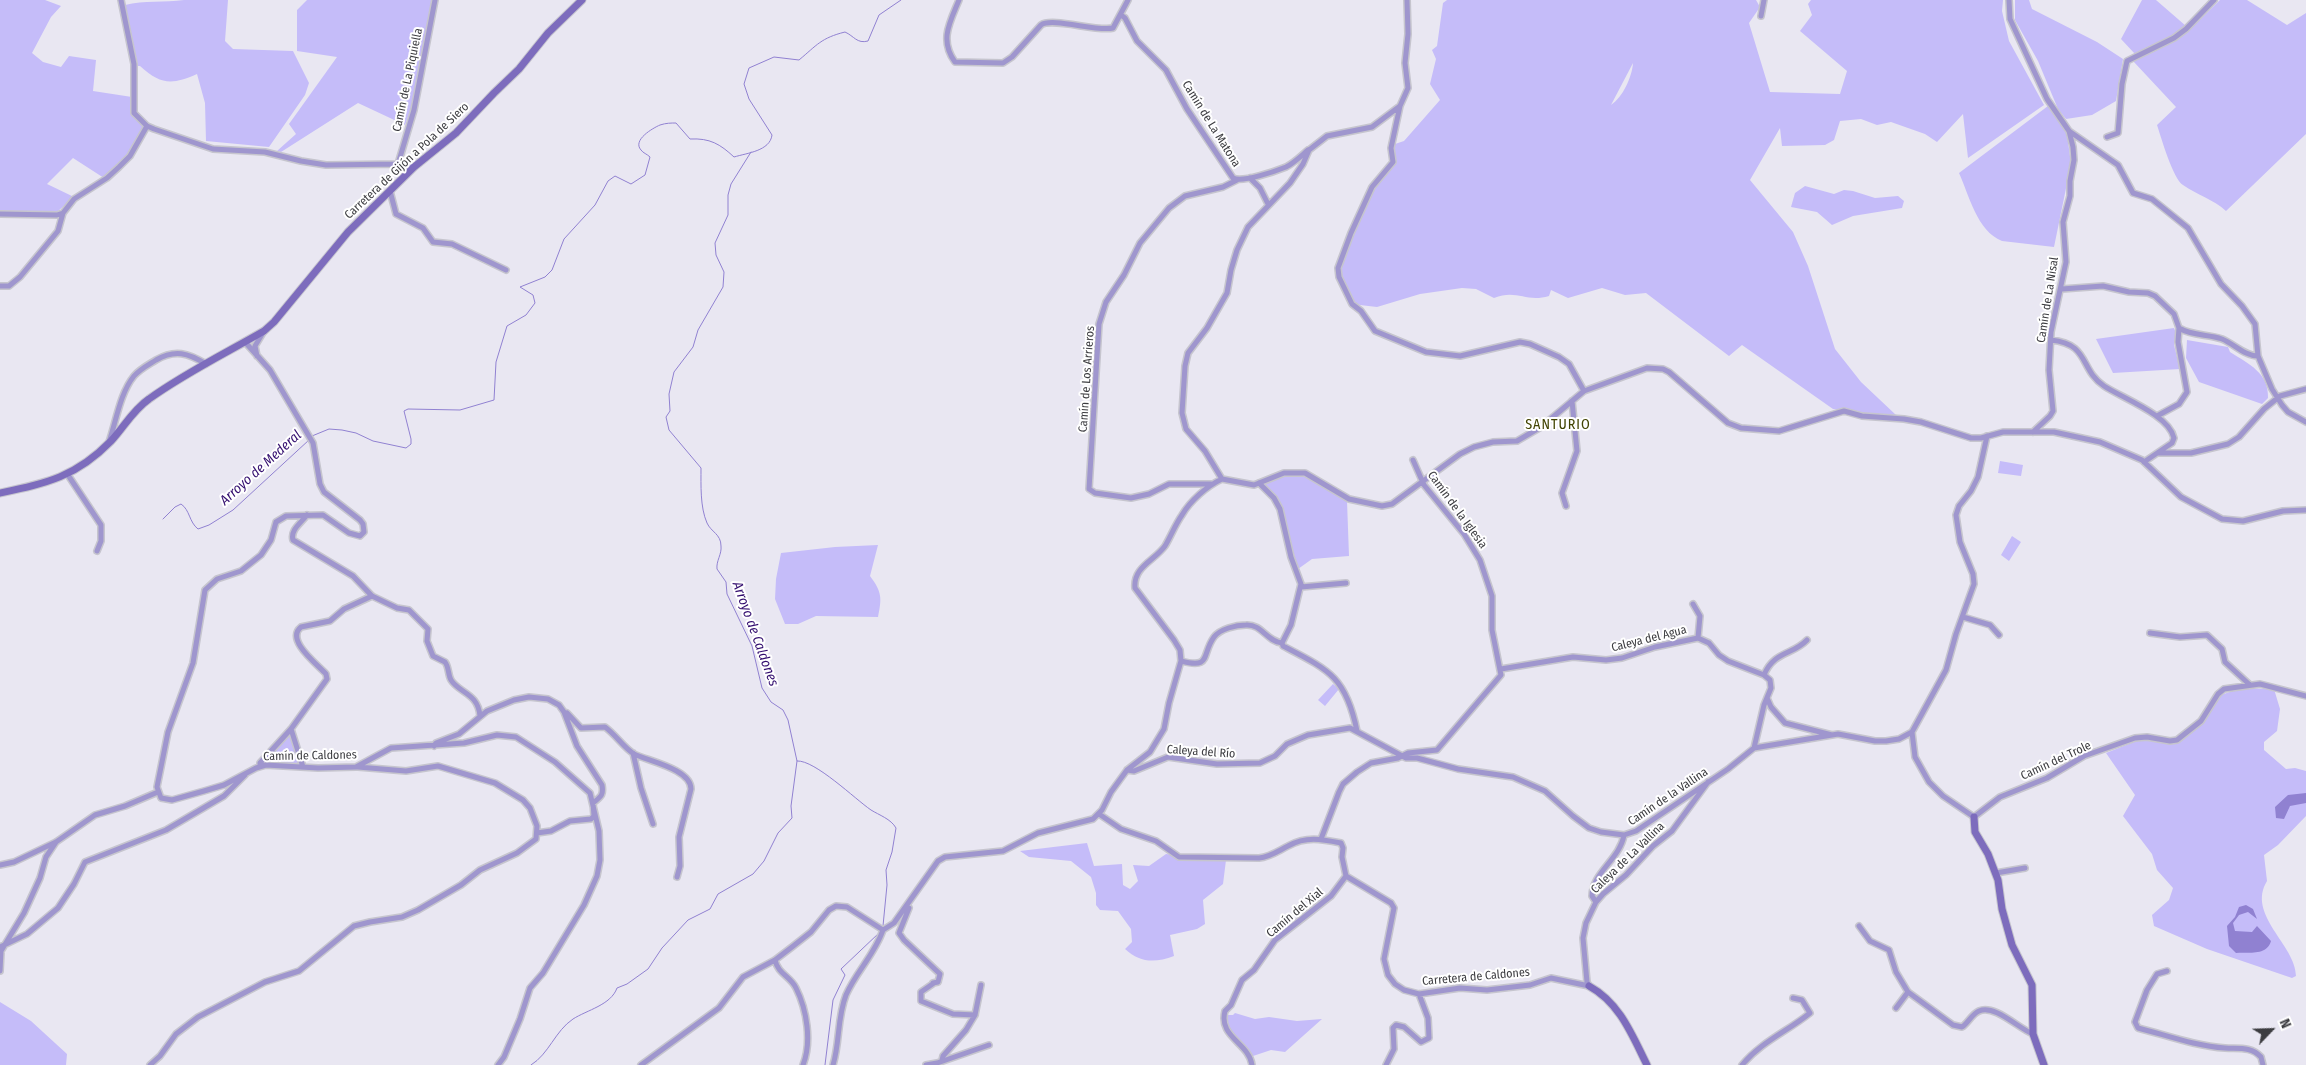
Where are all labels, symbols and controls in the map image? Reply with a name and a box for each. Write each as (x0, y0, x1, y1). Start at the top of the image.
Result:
street label: Camín de La Piquiella (390, 27, 426, 133)
street label: Camín de La Matona (1179, 78, 1243, 170)
street label: Carretera de Gijón a Pola de Siero (342, 100, 472, 222)
street label: Camín de La Nisal (2034, 256, 2062, 344)
street label: Camín de Los Arrieros (1076, 325, 1098, 433)
district label: SANTURIO (1524, 417, 1592, 433)
water label: Arroyo de Mederal (217, 427, 305, 509)
street label: Camín de la Iglesia (1424, 469, 1490, 551)
water label: Arroyo de Caldones (728, 579, 782, 689)
street label: Caleya del Agua (1610, 623, 1688, 655)
street label: Camín del Trole (2019, 738, 2093, 784)
street label: Caleya del Río (1166, 742, 1236, 762)
street label: Camín de Caldones (263, 748, 357, 764)
street label: Camín de la Vallina (1625, 765, 1711, 829)
street label: Caleya de La Vallina (1588, 819, 1668, 897)
street label: Camín del Xial (1264, 885, 1326, 941)
street label: Carretera de Caldones (1422, 965, 1530, 989)
north arrow (2246, 1005, 2296, 1055)
text: N (2276, 1016, 2295, 1031)

